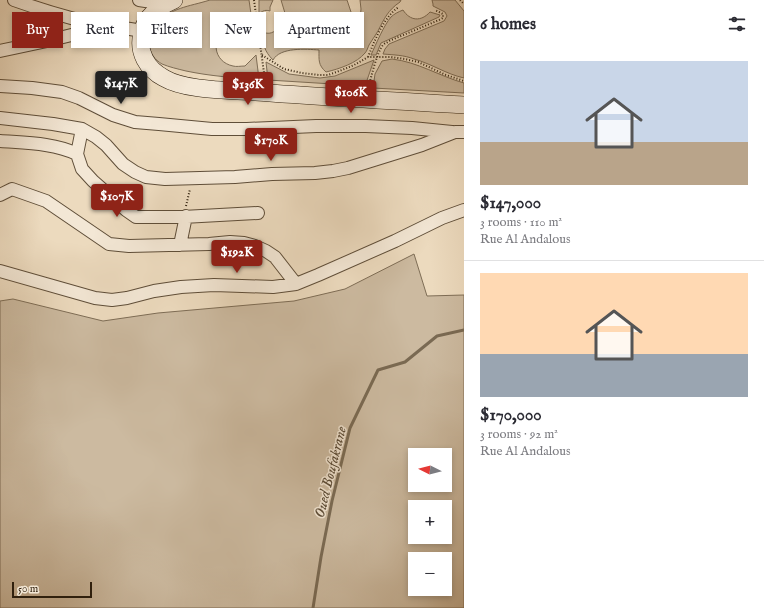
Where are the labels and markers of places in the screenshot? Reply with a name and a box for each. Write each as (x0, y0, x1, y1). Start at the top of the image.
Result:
pin: $147K (93, 71, 149, 105)
pin: $136K (220, 72, 276, 106)
pin: $106K (323, 80, 379, 114)
pin: $170K (243, 128, 299, 162)
pin: $107K (89, 184, 145, 218)
pin: $192K (209, 240, 265, 274)

